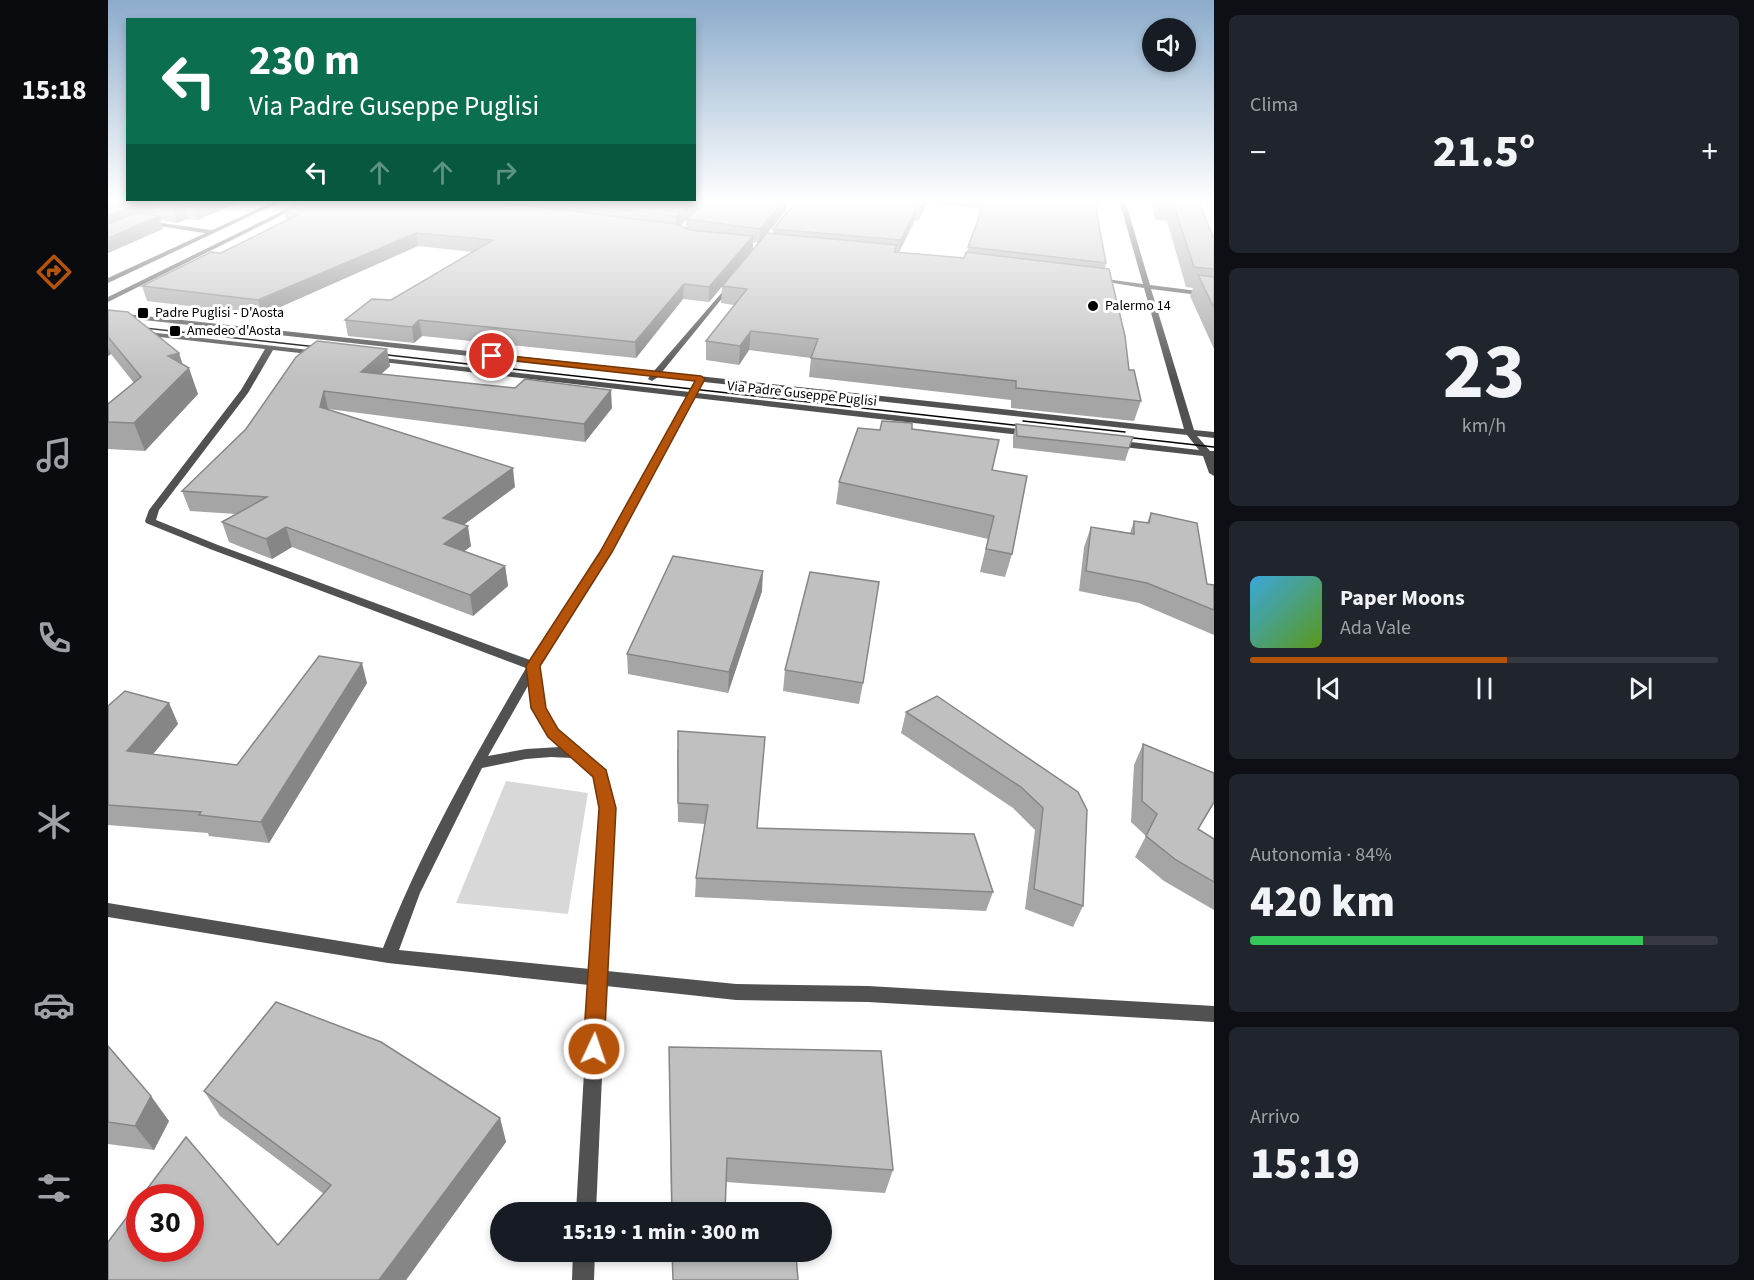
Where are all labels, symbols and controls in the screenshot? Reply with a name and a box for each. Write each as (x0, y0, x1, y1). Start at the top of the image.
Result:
map controls (1142, 18, 1196, 72)
button: sound (1142, 18, 1196, 72)
text: 230 m (249, 31, 360, 91)
icon: left (150, 42, 228, 120)
text: 15:18 (21, 71, 87, 110)
text: Via Padre Guseppe Puglisi (249, 87, 539, 126)
text: Clima (1250, 91, 1298, 119)
text: 21.5° (1433, 120, 1535, 184)
text: − (1250, 129, 1266, 176)
text: + (1702, 129, 1718, 176)
icon: left (300, 156, 333, 189)
icon: ahead (363, 156, 396, 189)
icon: ahead (426, 156, 459, 189)
icon: right (489, 156, 522, 189)
icon: directions (33, 251, 75, 293)
place label: Palermo 14 (1105, 296, 1171, 316)
marker: Palermo 14 (1086, 299, 1100, 313)
place label: Padre Puglisi - D'Aosta (155, 303, 284, 323)
marker: Padre Puglisi - D'Aosta (136, 306, 150, 320)
text: 23 (1443, 317, 1525, 428)
place label: Amedeo d'Aosta (187, 321, 281, 341)
marker: Amedeo d'Aosta (168, 324, 182, 338)
pin (466, 330, 517, 381)
icon: arrive (475, 339, 508, 372)
street label: Via Padre Guseppe Puglisi (726, 376, 878, 412)
text: km/h (1462, 412, 1506, 440)
icon: music (33, 434, 75, 476)
text: Paper Moons (1340, 582, 1465, 614)
text: Ada Vale (1340, 614, 1411, 642)
icon: phone (33, 617, 75, 659)
icon: previous (1312, 672, 1345, 705)
icon: pause (1468, 672, 1501, 705)
icon: next (1624, 672, 1657, 705)
icon: climate (33, 801, 75, 843)
text: Autonomia · 84% (1250, 841, 1392, 869)
text: 420 km (1250, 870, 1395, 934)
icon: car (33, 984, 75, 1026)
position arrow (562, 1017, 626, 1081)
text: Arrivo (1250, 1103, 1300, 1131)
text: 15:19 (1250, 1132, 1360, 1196)
icon: filters (33, 1167, 75, 1209)
speed limit sign: 30 (126, 1184, 204, 1262)
text: 15:19 · 1 min · 300 m (562, 1216, 760, 1248)

